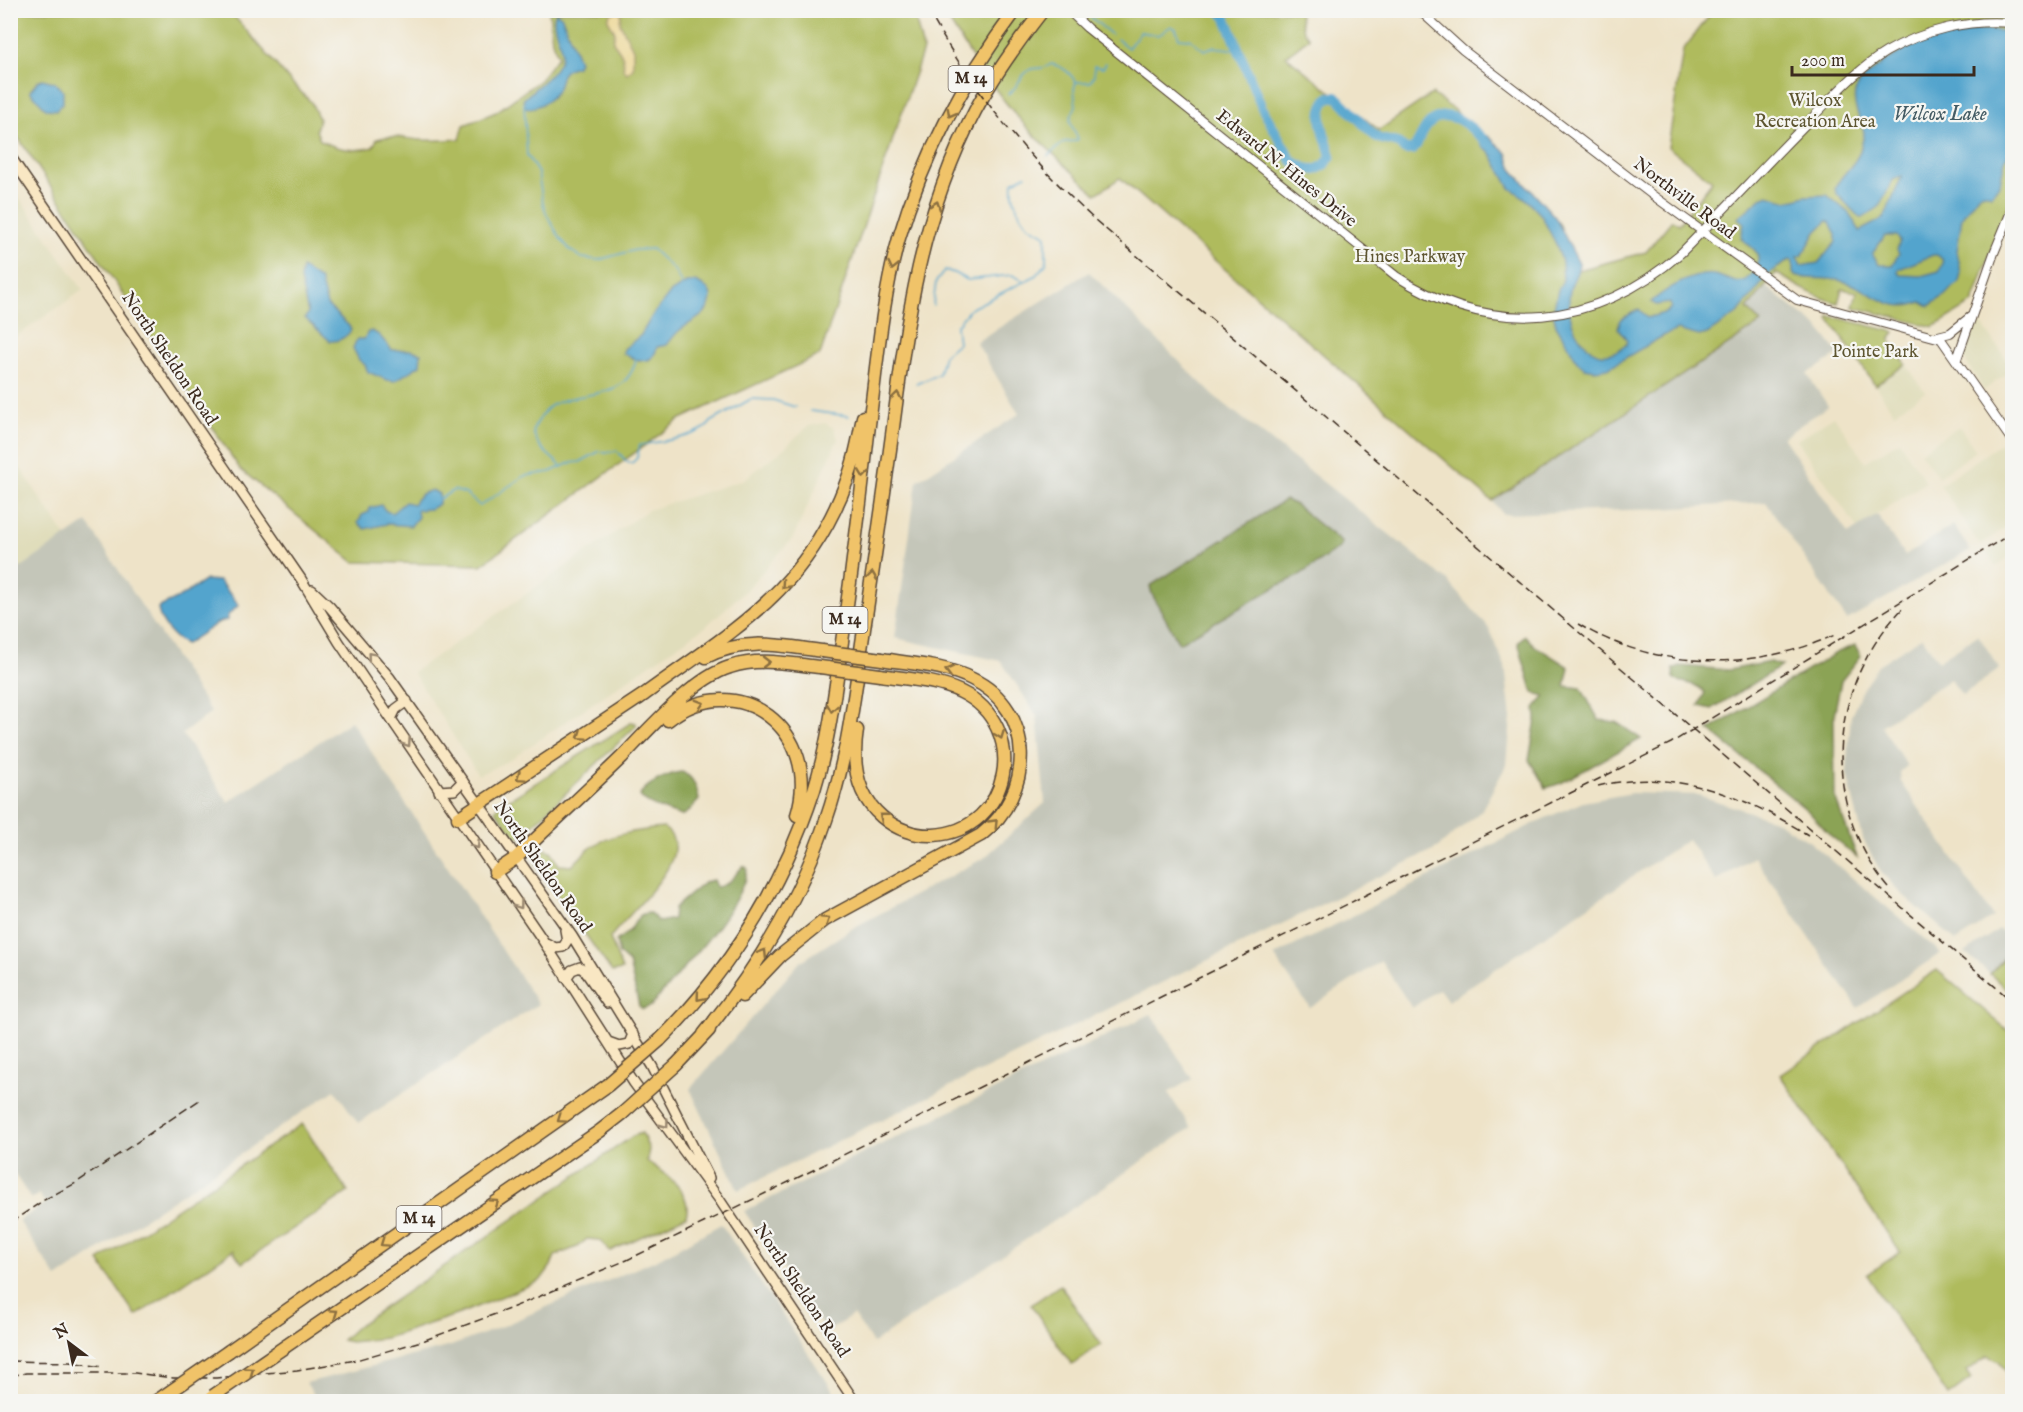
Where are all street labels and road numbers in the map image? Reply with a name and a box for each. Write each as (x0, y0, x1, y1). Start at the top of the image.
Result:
road number: M 14 (948, 66, 994, 92)
street label: Edward N. Hines Drive (1211, 105, 1361, 233)
street label: Northville Road (1628, 153, 1740, 245)
street label: North Sheldon Road (116, 288, 222, 431)
road number: M 14 (822, 607, 868, 633)
street label: North Sheldon Road (488, 796, 596, 938)
road number: M 14 (396, 1206, 442, 1232)
street label: North Sheldon Road (748, 1220, 854, 1363)

